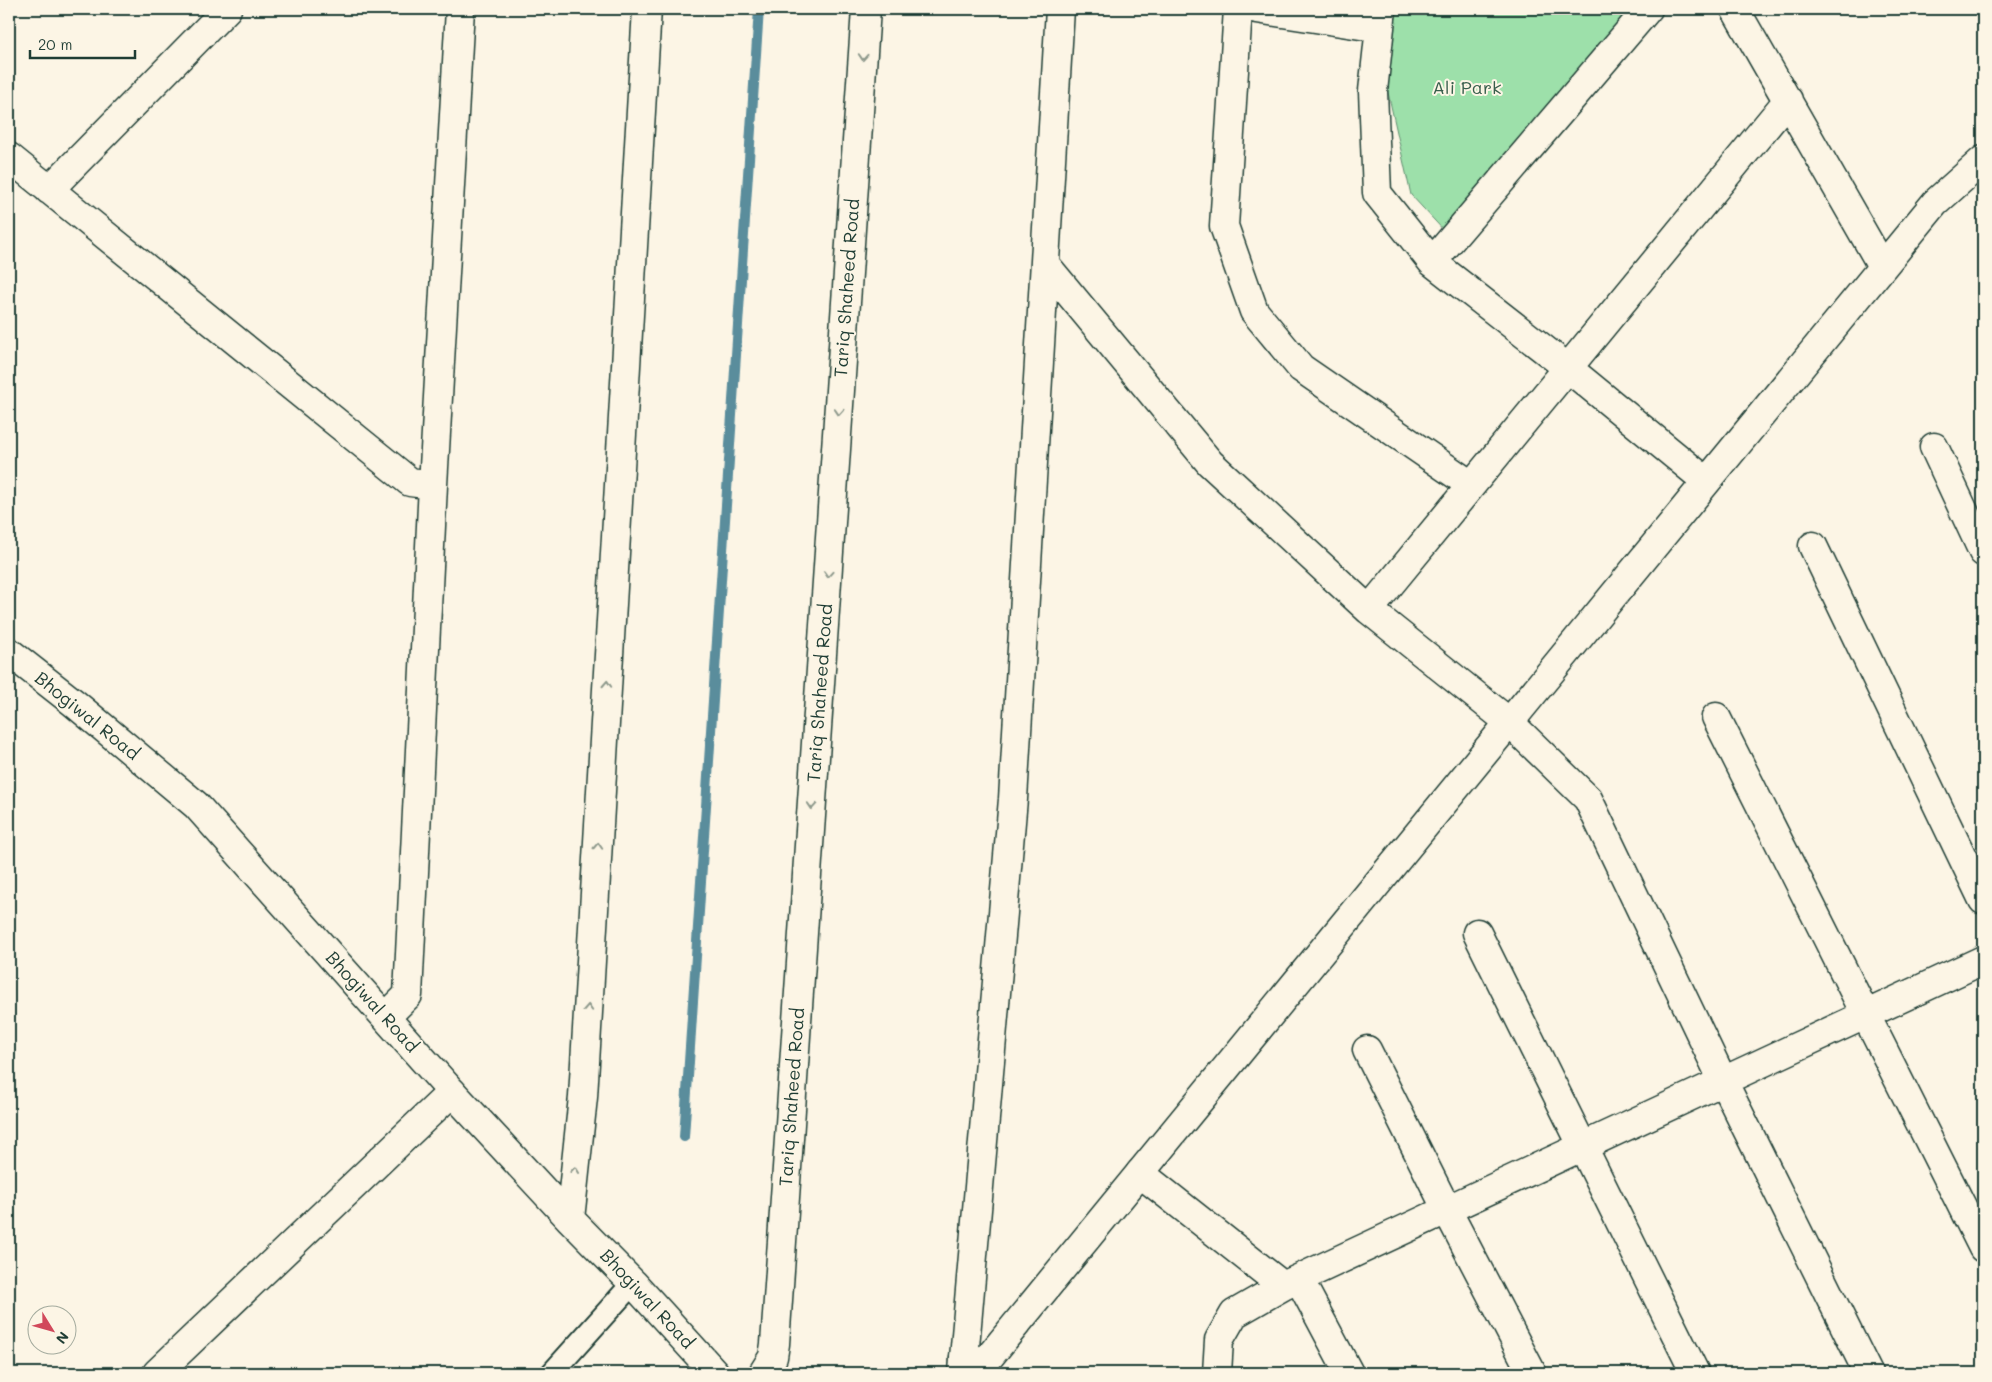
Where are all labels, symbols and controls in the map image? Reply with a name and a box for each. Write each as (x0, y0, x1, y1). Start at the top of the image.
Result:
scale bar (30, 28, 135, 60)
text: 20 m (38, 34, 72, 54)
one-way arrow (857, 54, 868, 62)
park label: Ali Park (1432, 75, 1502, 99)
street label: Tariq Shaheed Road (828, 198, 864, 378)
one-way arrow (833, 408, 844, 416)
one-way arrow (822, 570, 833, 578)
street label: Tariq Shaheed Road (801, 603, 837, 783)
street label: Bhogiwal Road (30, 666, 145, 765)
one-way arrow (602, 680, 613, 688)
one-way arrow (806, 802, 817, 810)
one-way arrow (592, 842, 603, 850)
street label: Bhogiwal Road (321, 946, 425, 1057)
one-way arrow (582, 1004, 593, 1012)
street label: Tariq Shaheed Road (773, 1007, 809, 1187)
one-way arrow (569, 1166, 580, 1174)
street label: Bhogiwal Road (595, 1243, 700, 1353)
north arrow (28, 1304, 78, 1354)
text: N (52, 1328, 74, 1348)

